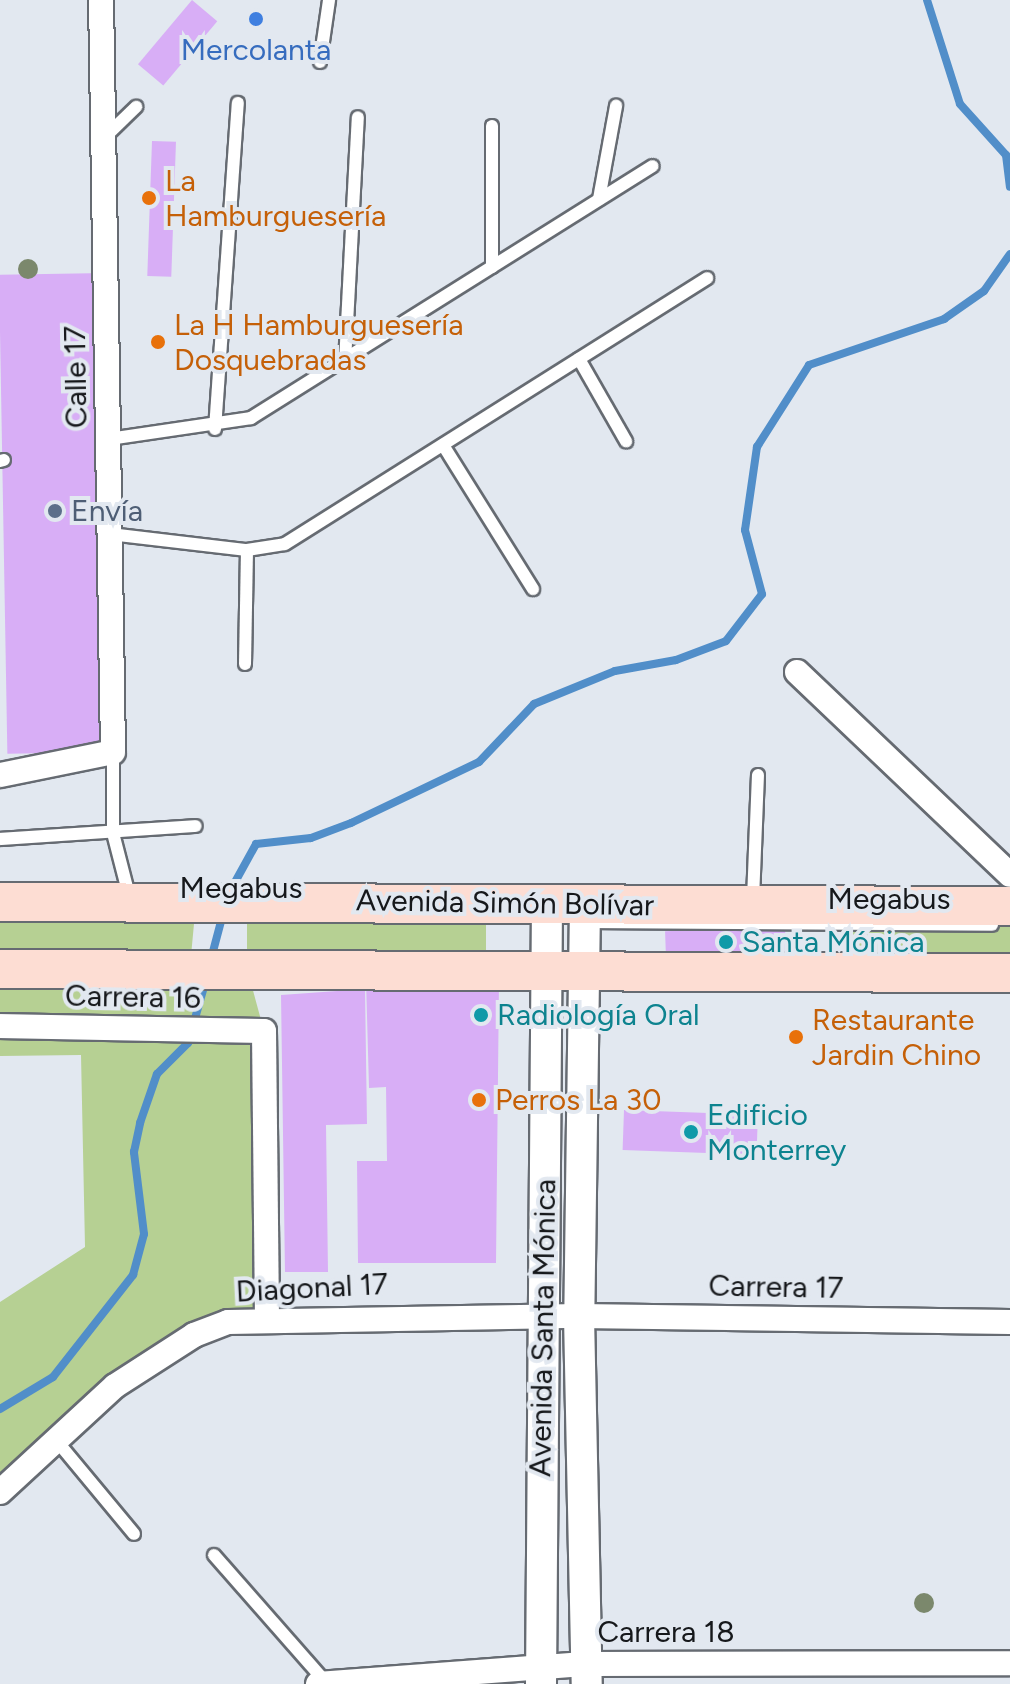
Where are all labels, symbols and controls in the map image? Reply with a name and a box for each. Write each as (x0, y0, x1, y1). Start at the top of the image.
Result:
marker: Mercolanta (247, 10, 265, 28)
place label: Mercolanta (181, 32, 331, 68)
place label: La Hamburguesería (165, 163, 386, 234)
marker: La Hamburguesería (140, 189, 158, 207)
place label: La H Hamburguesería Dosquebradas (174, 307, 464, 378)
street label: Calle 17 (57, 325, 95, 429)
marker: La H Hamburguesería Dosquebradas (149, 333, 167, 351)
place label: Envía (71, 493, 143, 529)
marker: Envía (46, 502, 64, 520)
street label: Megabus (180, 870, 302, 906)
street label: Megabus (828, 881, 950, 917)
street label: Avenida Simón Bolívar (356, 882, 654, 924)
place label: Santa Mónica (742, 924, 924, 960)
marker: Santa Mónica (717, 933, 735, 951)
street label: Carrera 16 (65, 978, 201, 1016)
place label: Radiología Oral (497, 997, 700, 1033)
place label: Restaurante Jardin Chino (812, 1002, 981, 1072)
marker: Radiología Oral (472, 1006, 490, 1024)
marker: Restaurante Jardin Chino (787, 1028, 805, 1046)
place label: Perros La 30 (495, 1082, 661, 1118)
marker: Perros La 30 (470, 1091, 488, 1109)
place label: Edificio Monterrey (707, 1097, 846, 1168)
marker: Edificio Monterrey (682, 1123, 700, 1141)
street label: Avenida Santa Mónica (522, 1179, 564, 1477)
street label: Diagonal 17 (235, 1266, 389, 1310)
street label: Carrera 17 (708, 1268, 844, 1306)
street label: Carrera 18 (597, 1614, 735, 1650)

